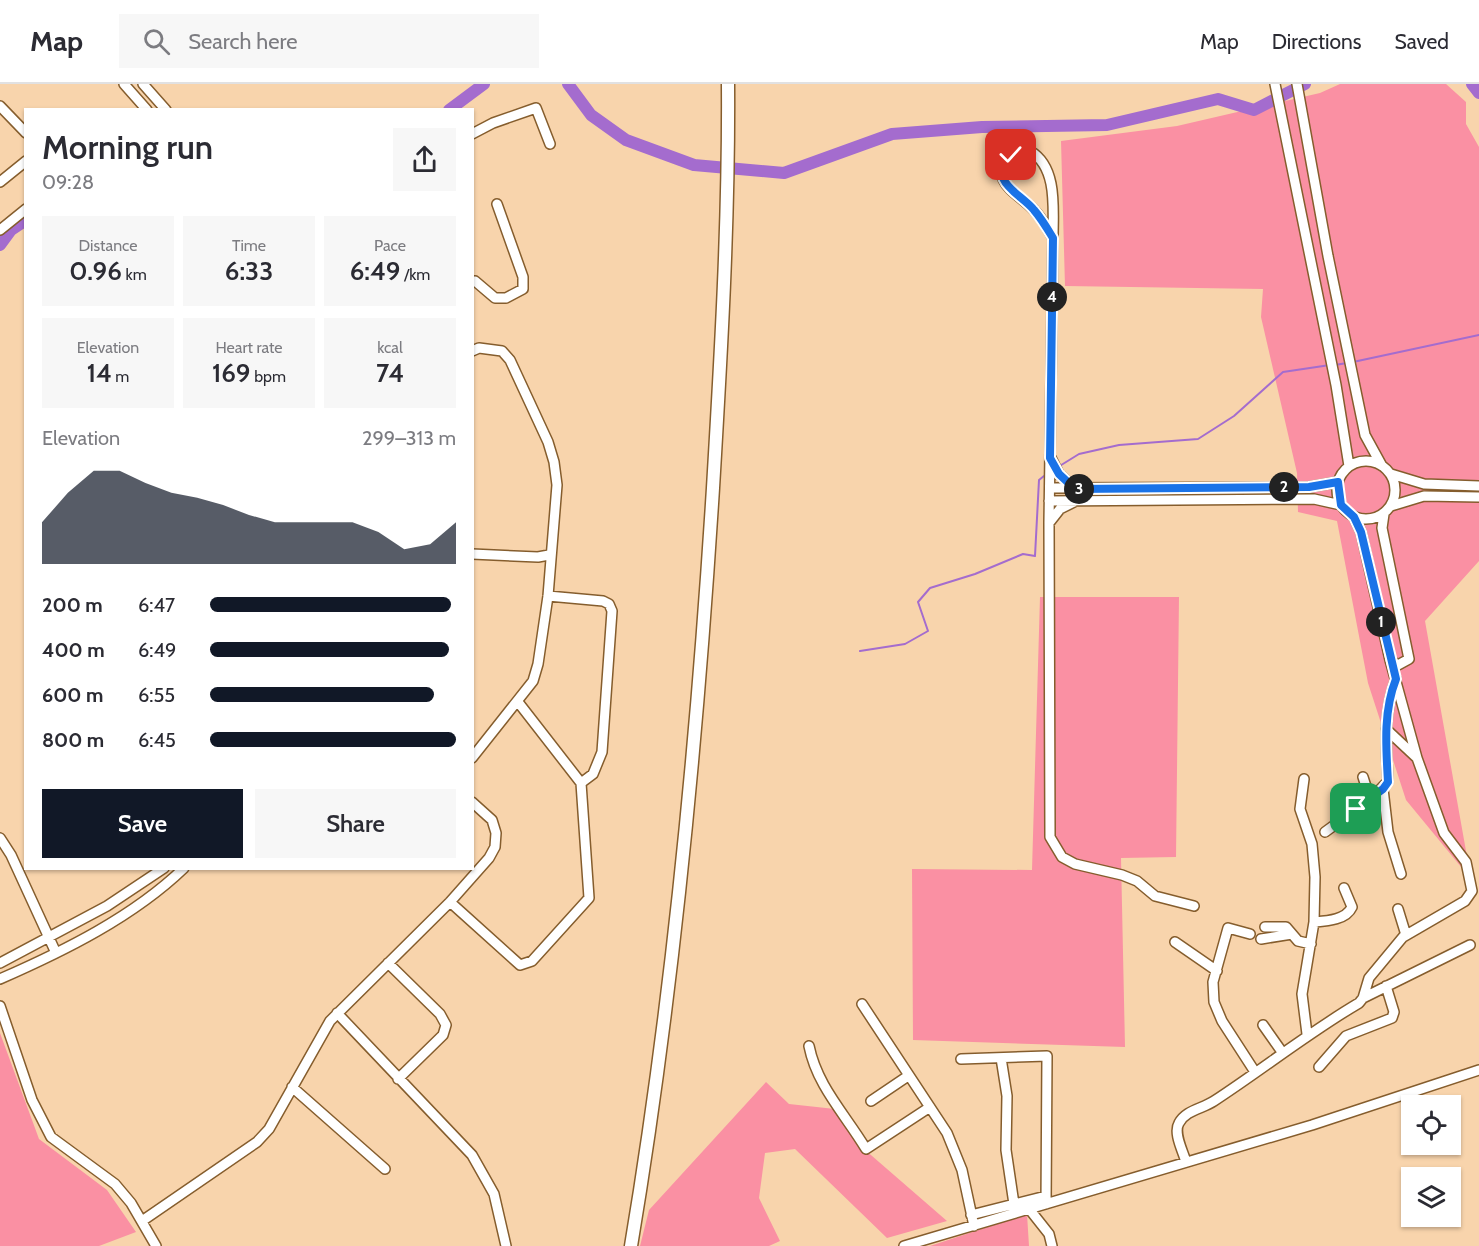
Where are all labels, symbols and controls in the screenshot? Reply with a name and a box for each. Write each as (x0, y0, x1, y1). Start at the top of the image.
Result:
search box (119, 14, 539, 68)
text: Map (30, 24, 83, 58)
icon: search (140, 25, 173, 58)
text: Search here (188, 28, 297, 55)
text: Map (1200, 29, 1239, 54)
text: Directions (1272, 29, 1361, 54)
text: Saved (1394, 29, 1449, 54)
text: Morning run (42, 127, 213, 167)
button: share (393, 128, 456, 191)
pin (985, 129, 1036, 180)
icon: check (994, 138, 1027, 171)
text: 09:28 (42, 170, 94, 194)
text: Distance (79, 236, 137, 255)
text: Time (232, 236, 266, 255)
text: Pace (374, 236, 406, 255)
text: 0.96 (69, 255, 122, 287)
text: 6:33 (225, 255, 273, 287)
text: 6:49 (350, 255, 400, 287)
text: km (122, 265, 147, 284)
text: /km (400, 265, 430, 284)
pin: 4 (1037, 282, 1067, 312)
text: 4 (1047, 287, 1057, 306)
text: Elevation (77, 338, 139, 357)
text: Heart rate (216, 338, 282, 357)
text: kcal (377, 338, 403, 357)
text: 14 (87, 357, 112, 389)
text: 169 (212, 357, 251, 389)
text: 74 (376, 357, 404, 389)
text: m (112, 367, 129, 386)
text: bpm (251, 367, 286, 386)
text: Elevation (42, 426, 120, 450)
text: 299–313 m (362, 426, 456, 450)
pin: 2 (1269, 472, 1299, 502)
pin: 3 (1064, 474, 1094, 504)
text: 2 (1280, 477, 1288, 496)
text: 3 (1075, 479, 1083, 498)
text: 200 m (42, 593, 103, 617)
text: 6:47 (138, 593, 175, 617)
pin: 1 (1366, 607, 1396, 637)
text: 1 (1378, 612, 1384, 631)
text: 400 m (42, 638, 105, 662)
text: 6:49 (138, 638, 176, 662)
text: 600 m (42, 683, 103, 707)
text: 6:55 (138, 683, 175, 707)
text: 800 m (42, 728, 104, 752)
text: 6:45 (138, 728, 176, 752)
pin (1330, 783, 1381, 834)
button: Save (42, 789, 243, 858)
button: Share (255, 789, 456, 858)
icon: arrive (1339, 792, 1372, 825)
map controls (1401, 1095, 1461, 1227)
button: locate (1401, 1095, 1461, 1155)
button: layers (1401, 1167, 1461, 1227)

